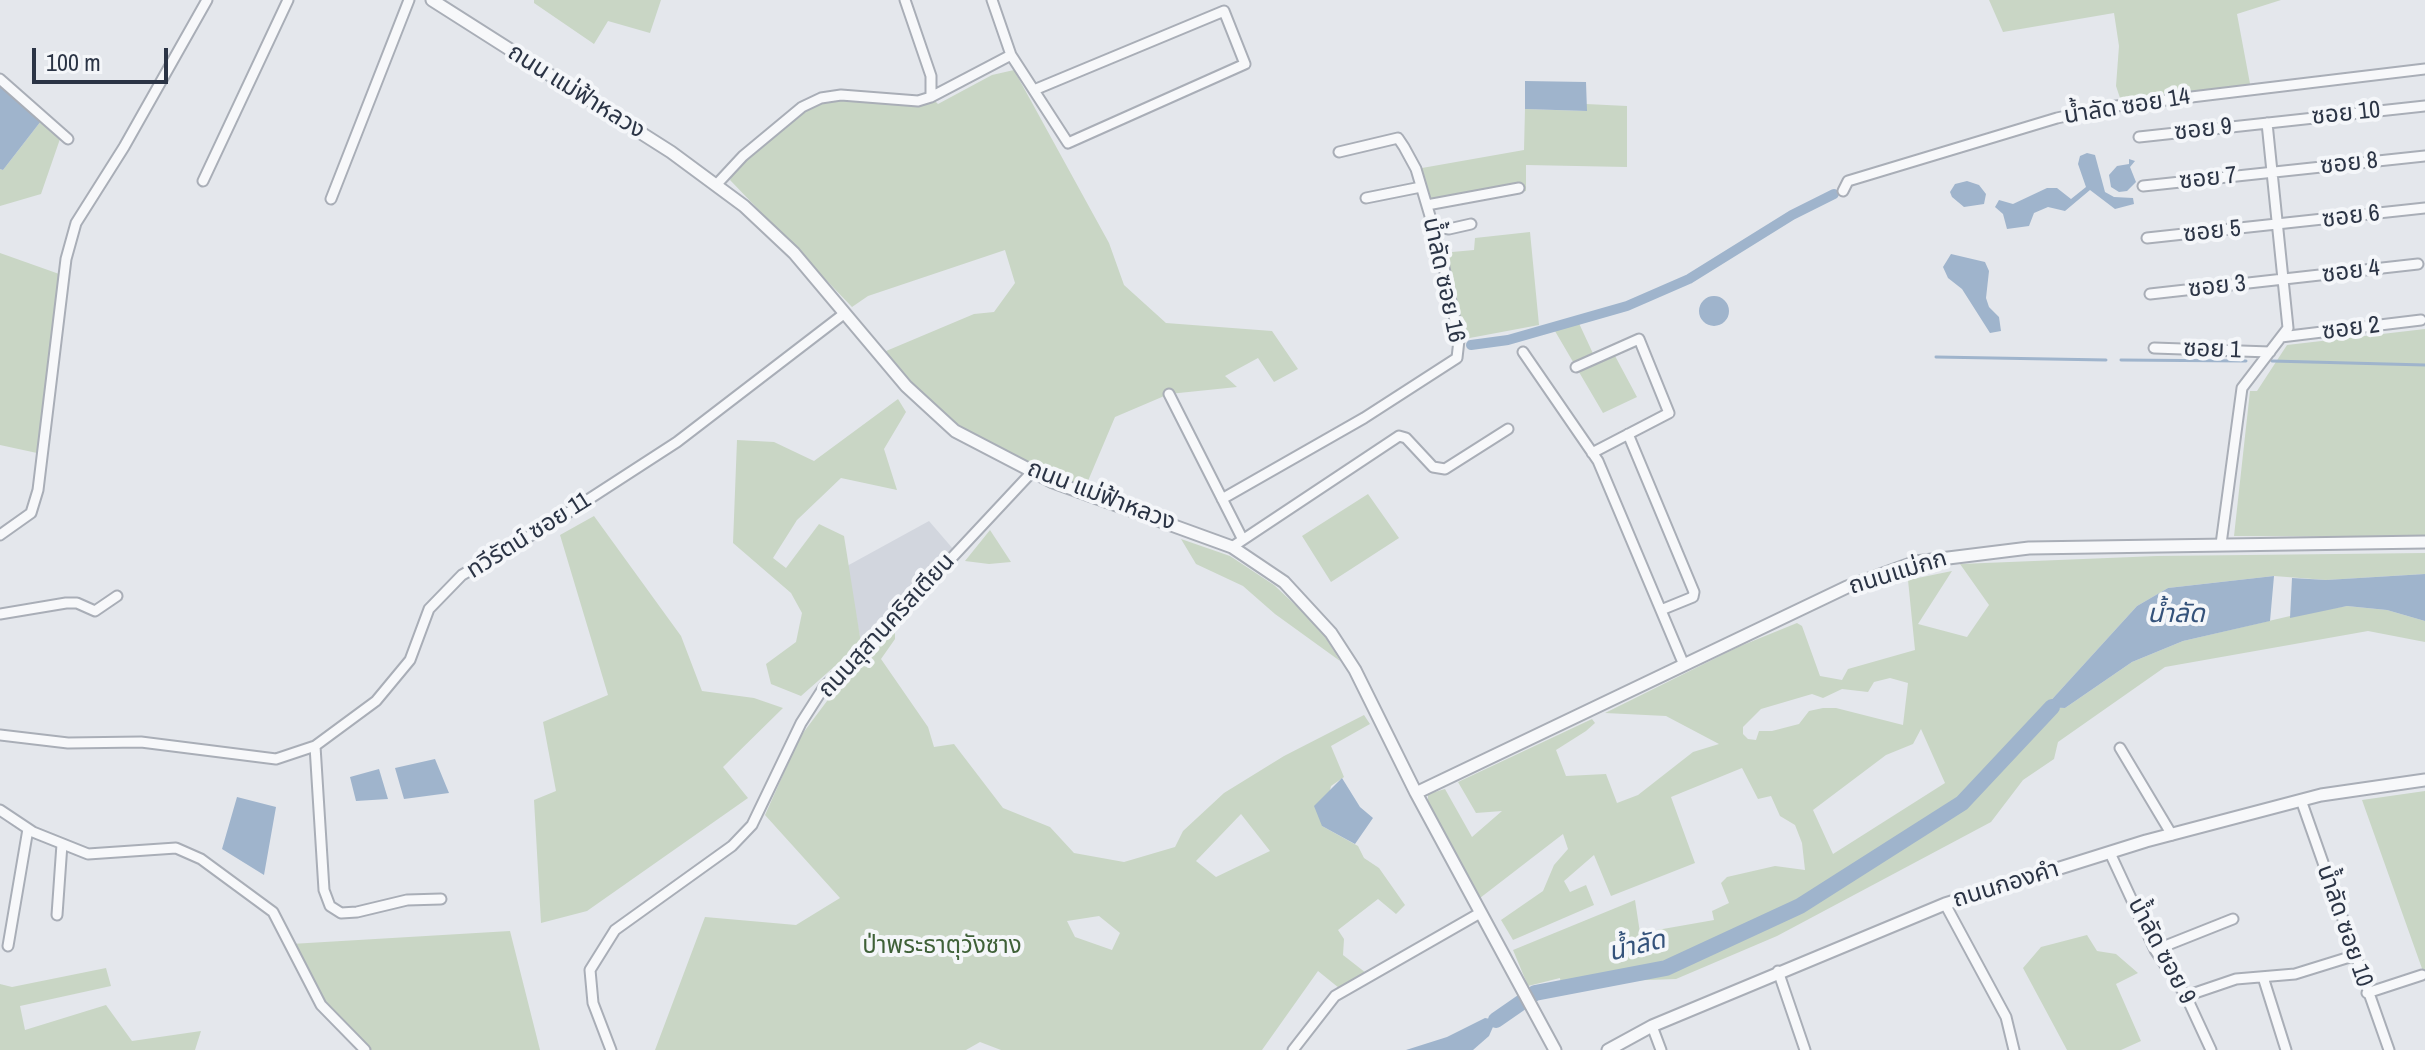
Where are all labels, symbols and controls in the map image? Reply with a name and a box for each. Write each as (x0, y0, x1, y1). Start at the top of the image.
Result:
scale bar (36, 32, 172, 82)
street label: ถนน แม่ฟ้าหลวง (502, 38, 650, 146)
text: 100 m (46, 46, 101, 78)
street label: น้ำลัด ซอย 14 (2062, 83, 2192, 131)
street label: ซอย 10 (2310, 96, 2382, 132)
street label: ซอย 9 (2173, 113, 2233, 147)
street label: ซอย 8 (2319, 147, 2379, 181)
street label: ซอย 7 (2178, 162, 2238, 196)
street label: ซอย 6 (2321, 199, 2381, 235)
street label: น้ำลัด ซอย 16 (1416, 215, 1470, 345)
street label: ซอย 5 (2182, 215, 2242, 249)
street label: ซอย 4 (2321, 254, 2381, 290)
street label: ซอย 3 (2187, 270, 2247, 304)
street label: ซอย 2 (2321, 311, 2381, 347)
street label: ซอย 1 (2183, 335, 2241, 365)
street label: ถนน แม่ฟ้าหลวง (1023, 455, 1179, 537)
street label: ทวีรัตน์ ซอย 11 (462, 486, 596, 586)
street label: ถนนแม่กก (1845, 544, 1951, 602)
street label: ถนนสุสานคริสเตียน (813, 548, 961, 704)
water label: น้ำลัด (2147, 599, 2205, 631)
street label: ถนนกองคำ (1949, 855, 2063, 915)
street label: น้ำลัด ซอย 10 (2310, 861, 2378, 991)
street label: น้ำลัด ซอย 9 (2121, 893, 2201, 1009)
water label: น้ำลัด (1605, 925, 1669, 969)
park label: ป่าพระธาตุวังซาง (862, 933, 1022, 961)

